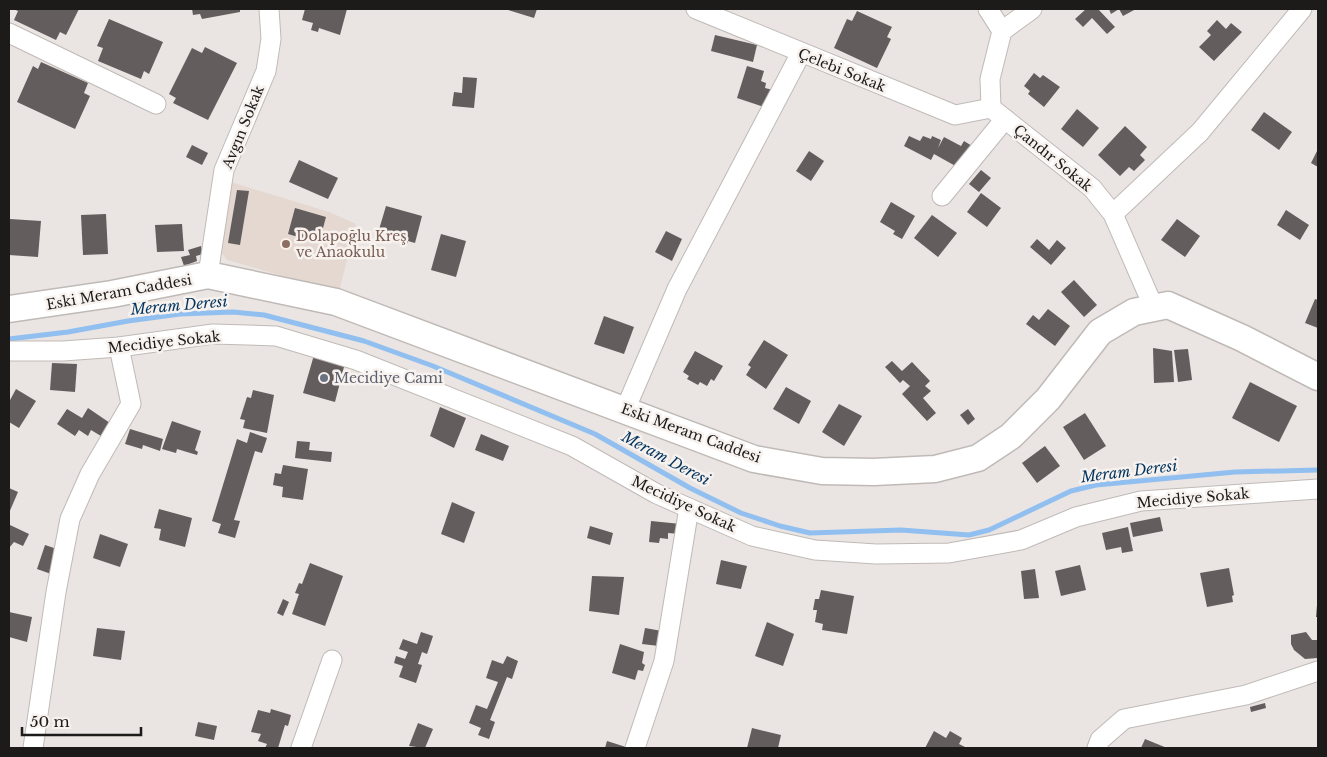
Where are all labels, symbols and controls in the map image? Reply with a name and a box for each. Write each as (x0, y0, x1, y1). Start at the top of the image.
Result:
street label: Çelebi Sokak (796, 44, 889, 96)
street label: Avgın Sokak (218, 82, 268, 172)
street label: Çandır Sokak (1010, 121, 1096, 196)
place label: Dolapoğlu Kreş ve Anaokulu (296, 227, 407, 261)
marker: Dolapoğlu Kreş ve Anaokulu (280, 238, 292, 250)
street label: Eski Meram Caddesi (45, 270, 193, 314)
water label: Meram Deresi (129, 291, 229, 319)
street label: Mecidiye Sokak (107, 327, 222, 357)
place label: Mecidiye Cami (334, 369, 443, 387)
marker: Mecidiye Cami (318, 372, 330, 384)
street label: Eski Meram Caddesi (619, 399, 764, 467)
water label: Meram Deresi (618, 426, 714, 490)
water label: Meram Deresi (1079, 456, 1179, 486)
street label: Mecidiye Sokak (629, 472, 739, 536)
street label: Mecidiye Sokak (1136, 484, 1251, 512)
scale bar (22, 704, 141, 736)
text: 50 m (30, 712, 70, 731)

